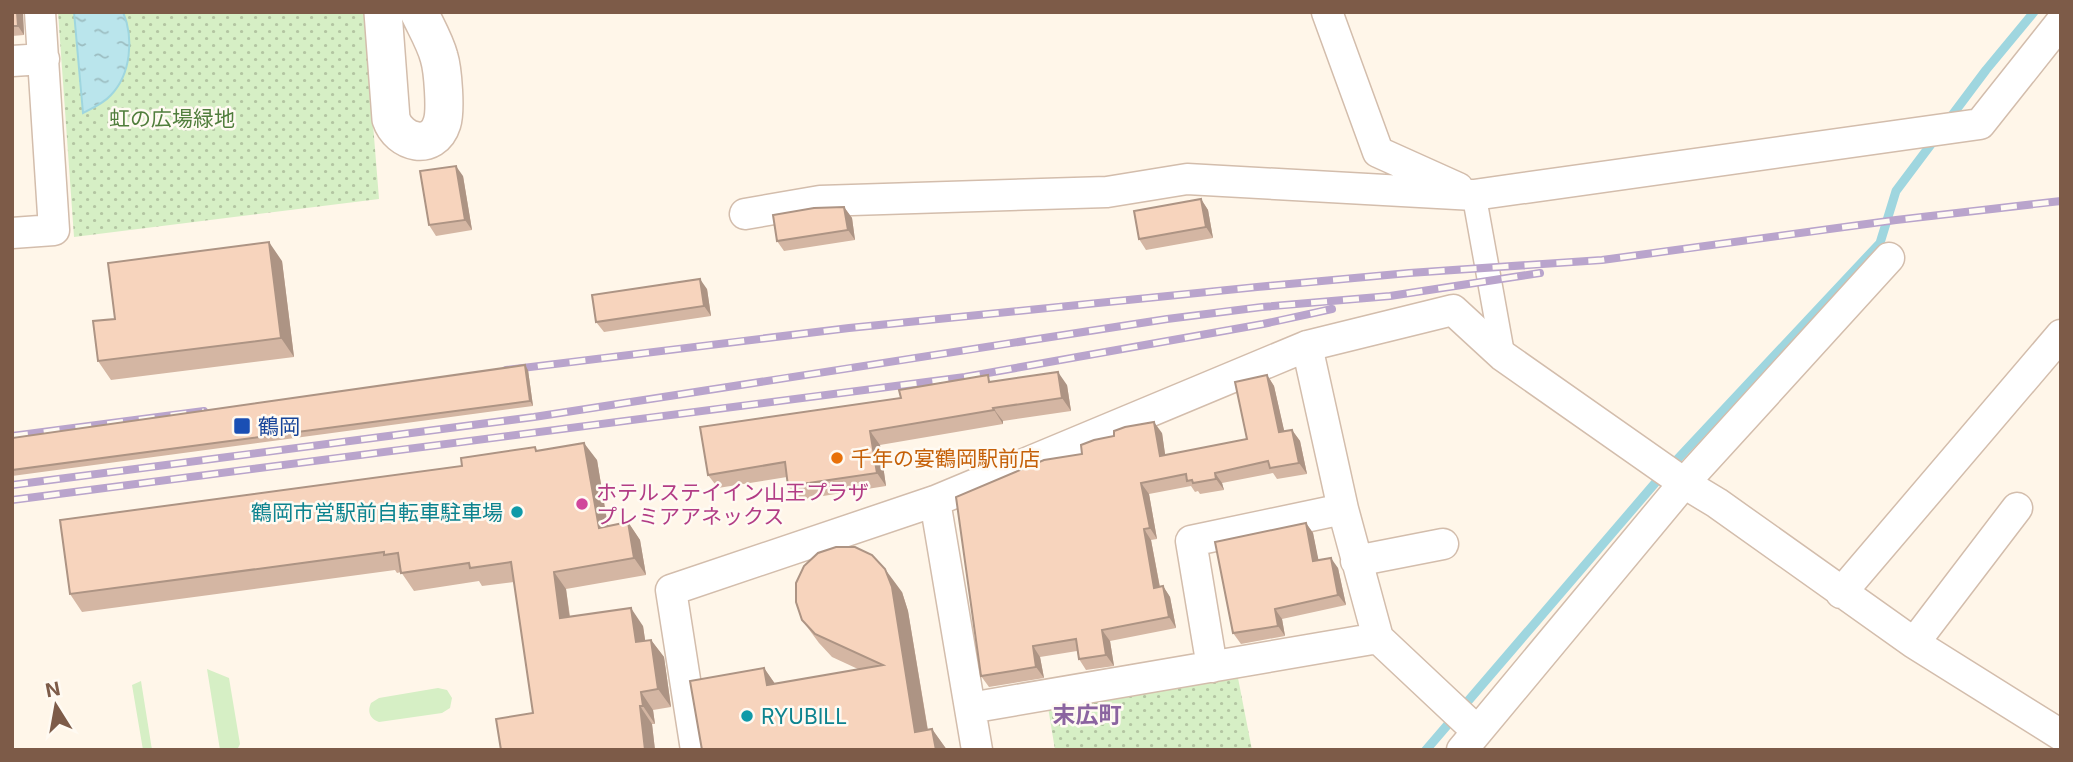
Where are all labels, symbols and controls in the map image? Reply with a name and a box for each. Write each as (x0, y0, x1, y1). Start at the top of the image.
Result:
park label: 虹の広場緑地 (109, 106, 235, 131)
place label: 鶴岡 (258, 414, 300, 439)
marker: 鶴岡 (232, 416, 252, 436)
place label: 千年の宴鶴岡駅前店 (851, 446, 1040, 471)
marker: 千年の宴鶴岡駅前店 (829, 450, 845, 466)
place label: ホテルステイイン山王プラザ プレミアアネックス (596, 480, 869, 529)
marker: ホテルステイイン山王プラザ プレミアアネックス (574, 496, 590, 512)
place label: 鶴岡市営駅前自転車駐車場 (251, 500, 503, 525)
marker: 鶴岡市営駅前自転車駐車場 (509, 504, 525, 520)
north arrow (21, 671, 91, 741)
text: N (44, 677, 62, 702)
district label: 末広町 (1053, 701, 1122, 729)
place label: RYUBILL (761, 704, 847, 729)
marker: RYUBILL (739, 708, 755, 724)

